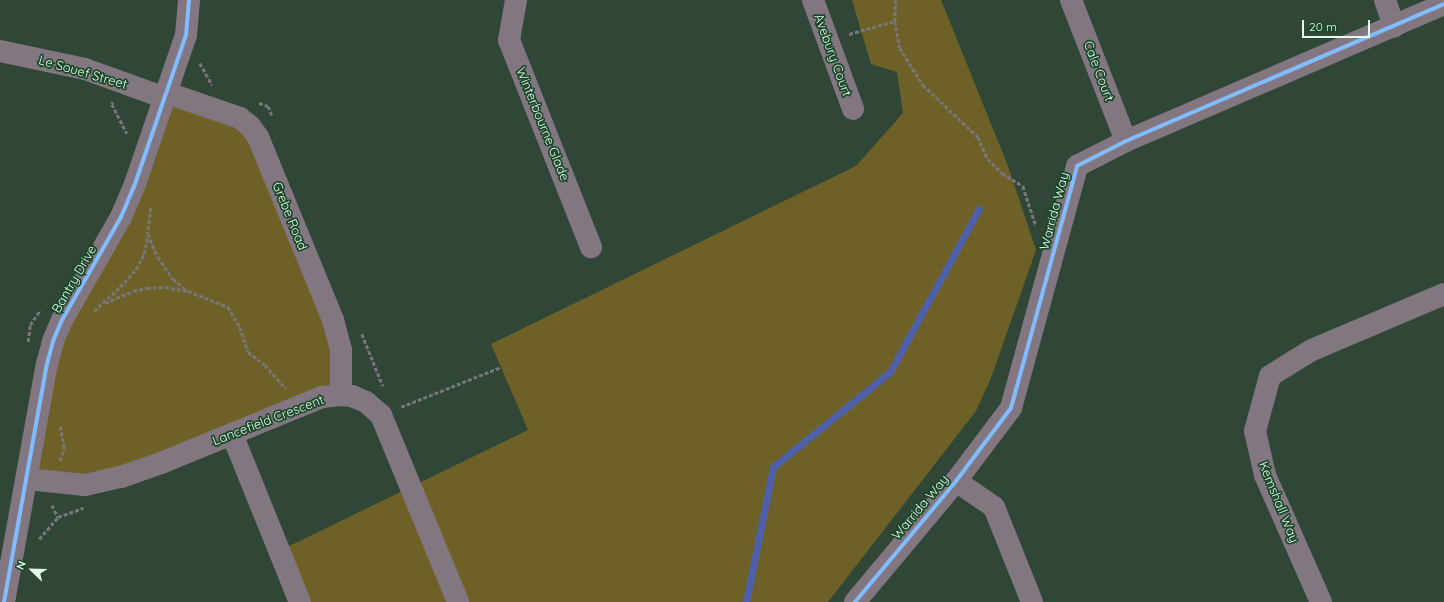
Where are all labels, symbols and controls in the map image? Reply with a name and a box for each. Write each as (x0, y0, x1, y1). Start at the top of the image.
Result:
street label: Avebury Court (811, 12, 855, 98)
scale bar (1304, 12, 1372, 38)
text: 20 m (1309, 19, 1337, 34)
street label: Cale Court (1080, 39, 1118, 103)
street label: Le Souef Street (37, 52, 129, 92)
street label: Winterbourne Glade (513, 65, 573, 183)
street label: Warrida Way (1036, 170, 1072, 252)
street label: Grebe Road (269, 180, 311, 252)
street label: Bantry Drive (48, 242, 100, 316)
street label: Lancefield Crescent (210, 392, 326, 448)
street label: Kemshall Way (1256, 459, 1302, 545)
street label: Warrida Way (888, 471, 952, 543)
north arrow (12, 550, 52, 590)
text: N (13, 559, 29, 572)

